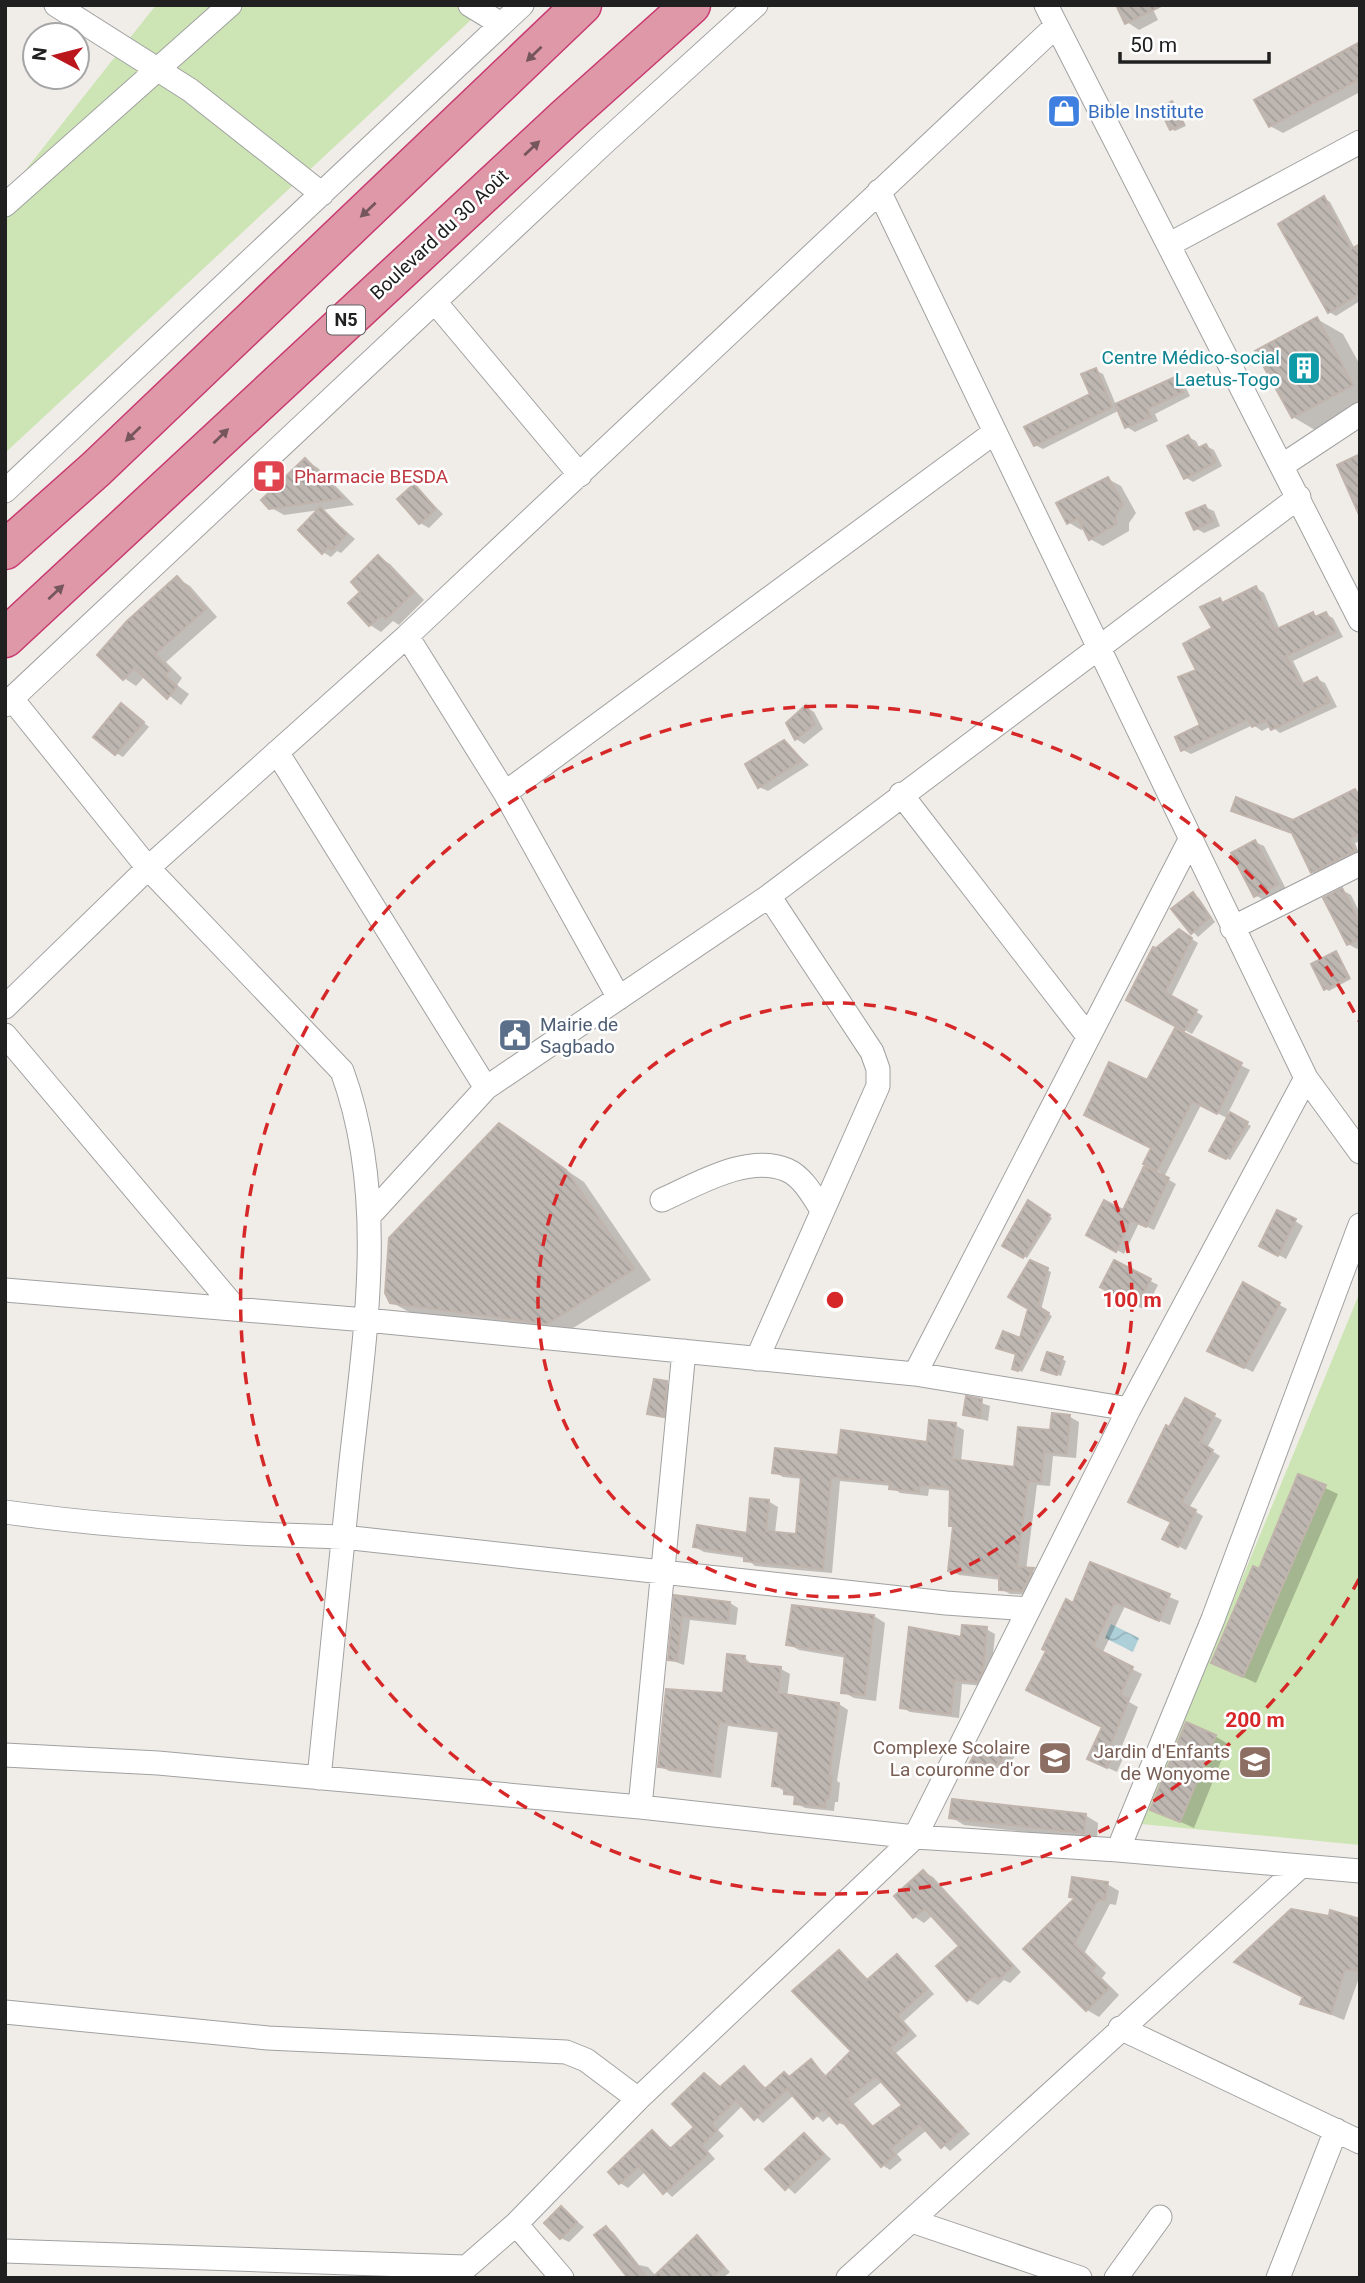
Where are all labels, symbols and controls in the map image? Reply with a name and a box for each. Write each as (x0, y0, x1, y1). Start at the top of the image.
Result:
north arrow (21, 21, 91, 91)
scale bar (1120, 21, 1269, 65)
text: 50 m (1130, 33, 1177, 57)
one-way arrow (526, 45, 543, 61)
text: N (27, 46, 52, 62)
shop icon: Bible Institute (1045, 92, 1083, 130)
place label: Bible Institute (1088, 100, 1204, 123)
one-way arrow (523, 141, 540, 157)
street label: Boulevard du 30 Août (365, 164, 513, 304)
one-way arrow (360, 201, 377, 218)
road number: N5 (327, 306, 365, 334)
place label: Centre Médico-social Laetus-Togo (1102, 346, 1280, 391)
building icon: Centre Médico-social Laetus-Togo (1285, 349, 1323, 387)
one-way arrow (124, 426, 141, 443)
one-way arrow (212, 429, 229, 445)
pharmacy icon: Pharmacie BESDA (250, 457, 288, 495)
place label: Pharmacie BESDA (294, 465, 449, 488)
one-way arrow (47, 584, 65, 600)
place label: Mairie de Sagbado (540, 1013, 618, 1058)
public building icon: Mairie de Sagbado (496, 1016, 534, 1054)
centre of rings (823, 1288, 847, 1312)
text: 100 m (1102, 1288, 1162, 1312)
text: 200 m (1225, 1708, 1285, 1732)
place label: Complexe Scolaire La couronne d'or (873, 1736, 1031, 1781)
school or university icon: Complexe Scolaire La couronne d'or (1036, 1739, 1074, 1777)
place label: Jardin d'Enfants de Wonyome (1094, 1740, 1230, 1785)
school or university icon: Jardin d'Enfants de Wonyome (1236, 1743, 1274, 1781)

